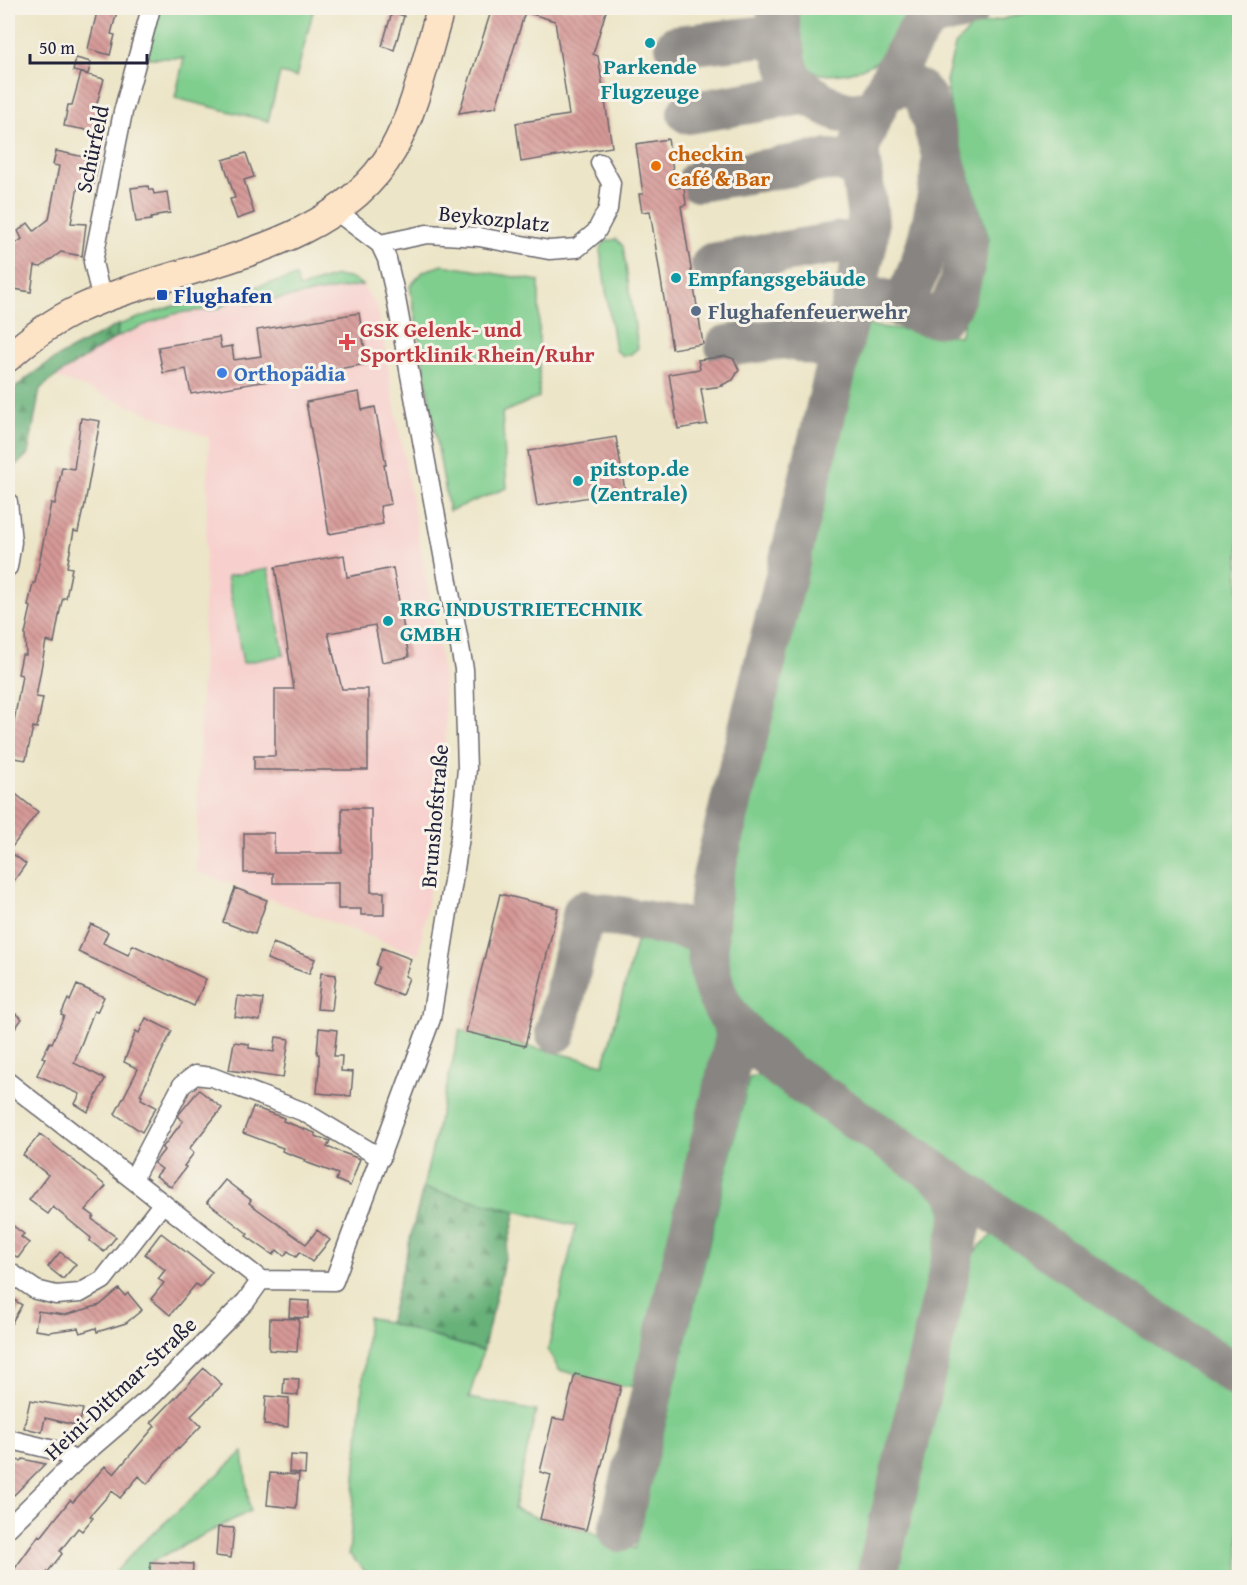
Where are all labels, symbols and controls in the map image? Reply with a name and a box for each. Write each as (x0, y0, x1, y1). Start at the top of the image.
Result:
scale bar (30, 27, 147, 65)
text: 50 m (39, 34, 75, 61)
marker: Parkende Flugzeuge (643, 36, 657, 50)
place label: Parkende Flugzeuge (601, 50, 700, 107)
street label: Schürfeld (67, 102, 117, 196)
place label: checkin Café & Bar (668, 137, 770, 194)
marker: checkin Café & Bar (649, 159, 663, 173)
street label: Beykozplatz (437, 196, 551, 240)
place label: Empfangsgebäude (688, 262, 866, 294)
marker: Empfangsgebäude (669, 271, 683, 285)
place label: Flughafen (174, 279, 272, 311)
marker: Flughafen (155, 288, 169, 302)
place label: Flughafenfeuerwehr (708, 295, 908, 327)
marker: Flughafenfeuerwehr (689, 304, 703, 318)
place label: GSK Gelenk- und Sportklinik Rhein/Ruhr (360, 313, 595, 370)
marker: GSK Gelenk- und Sportklinik Rhein/Ruhr (338, 333, 356, 351)
place label: Orthopädia (234, 357, 346, 389)
marker: Orthopädia (215, 366, 229, 380)
place label: pitstop.de (Zentrale) (590, 452, 690, 509)
marker: pitstop.de (Zentrale) (571, 474, 585, 488)
place label: RRG INDUSTRIETECHNIK GMBH (400, 592, 643, 649)
marker: RRG INDUSTRIETECHNIK GMBH (381, 614, 395, 628)
street label: Brunshofstraße (412, 743, 456, 889)
street label: Heini-Dittmar-Straße (37, 1309, 203, 1467)

